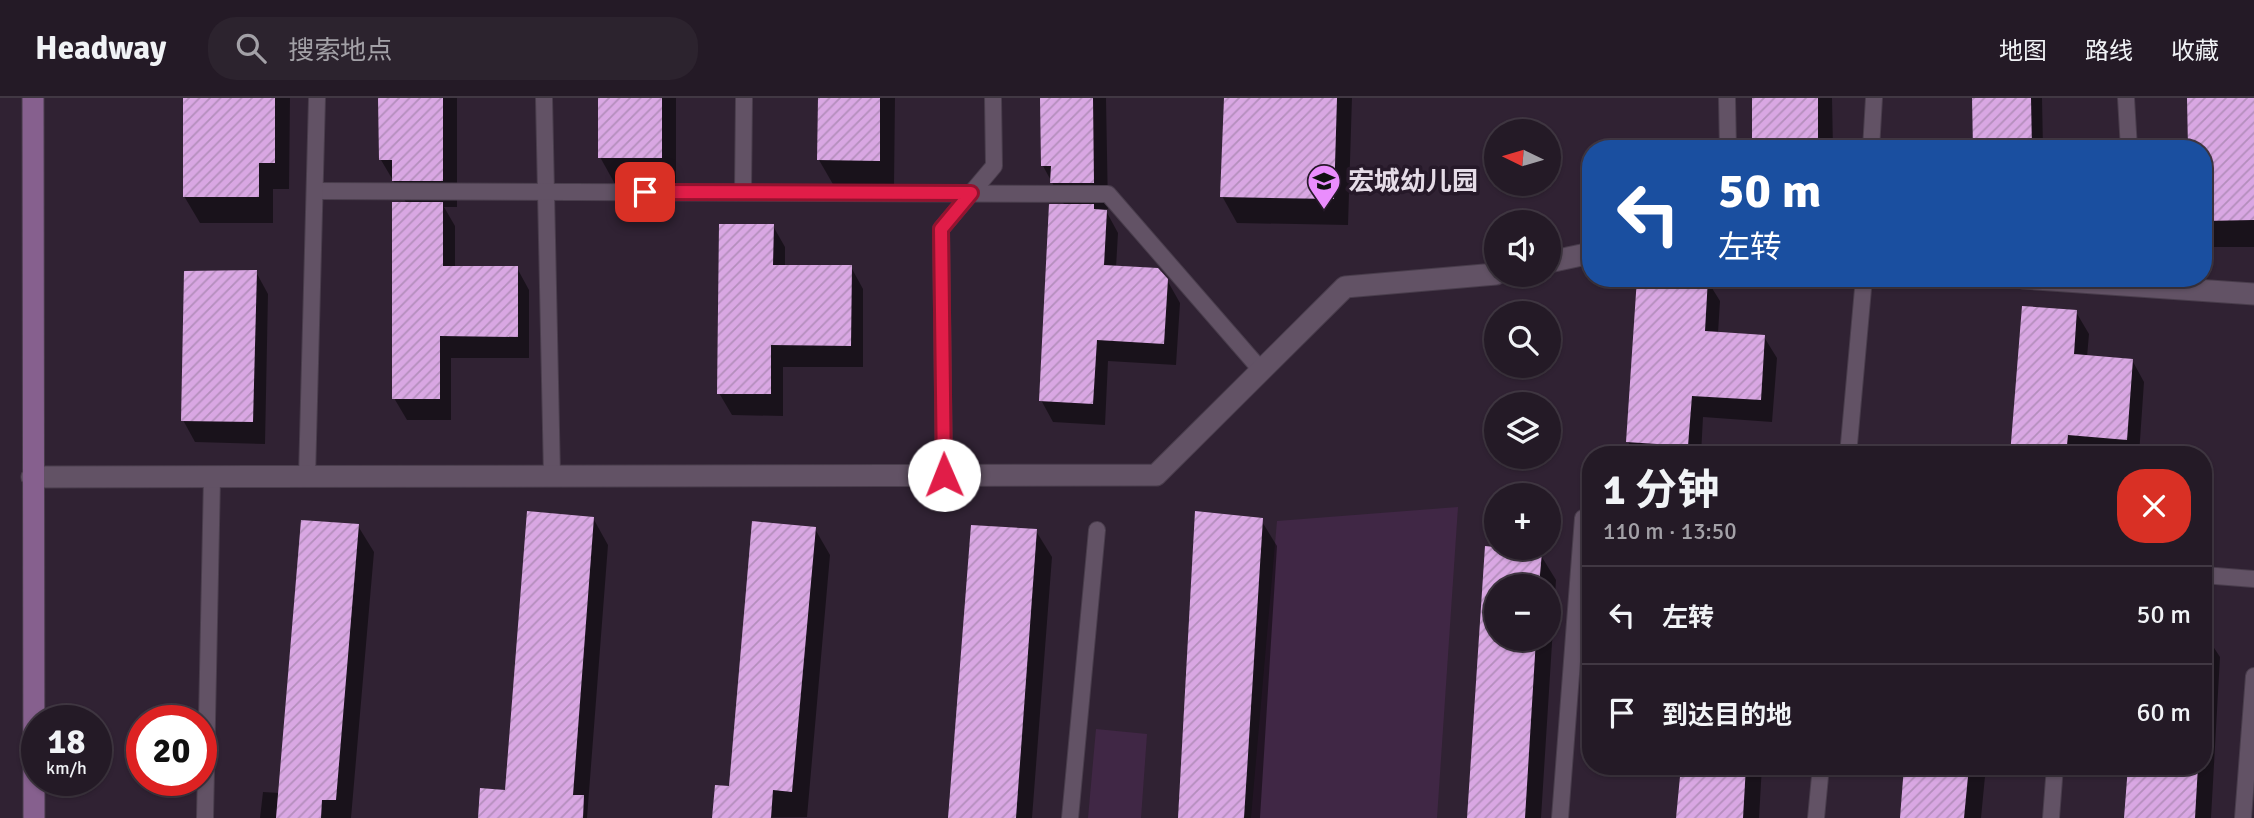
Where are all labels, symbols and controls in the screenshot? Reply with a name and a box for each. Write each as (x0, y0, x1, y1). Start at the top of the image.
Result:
search box (208, 17, 698, 80)
text: Headway (35, 28, 166, 69)
icon: search (232, 29, 270, 67)
text: 搜索地点 (288, 35, 392, 67)
text: 地图 (1999, 36, 2047, 66)
text: 路线 (2085, 36, 2133, 66)
text: 收藏 (2171, 36, 2219, 66)
north arrow (1484, 119, 1561, 196)
map controls (1484, 119, 1561, 651)
text: 50 m (1718, 161, 1821, 221)
pin (615, 162, 675, 222)
school or university icon: 宏城幼儿园 (1305, 162, 1343, 211)
place label: 宏城幼儿园 (1348, 166, 1478, 198)
icon: left (1603, 168, 1694, 259)
icon: arrive (626, 173, 664, 211)
button: sound (1484, 210, 1561, 287)
text: 左转 (1718, 228, 1782, 267)
button: search (1484, 301, 1561, 378)
button: layers (1484, 392, 1561, 469)
position arrow (907, 438, 981, 512)
text: 1 分钟 (1603, 465, 1719, 516)
button: close (2117, 469, 2191, 543)
button: + (1484, 483, 1561, 560)
text: 110 m · 13:50 (1603, 517, 1737, 546)
button: − (1484, 574, 1561, 651)
icon: left (1603, 596, 1641, 634)
text: 50 m (2136, 599, 2191, 631)
text: 左转 (1662, 602, 1714, 634)
icon: arrive (1603, 694, 1641, 732)
text: 60 m (2136, 697, 2191, 729)
text: 到达目的地 (1662, 700, 1792, 732)
speed limit sign: 20 (126, 705, 217, 796)
text: 18 (48, 720, 85, 763)
text: km/h (46, 757, 87, 779)

